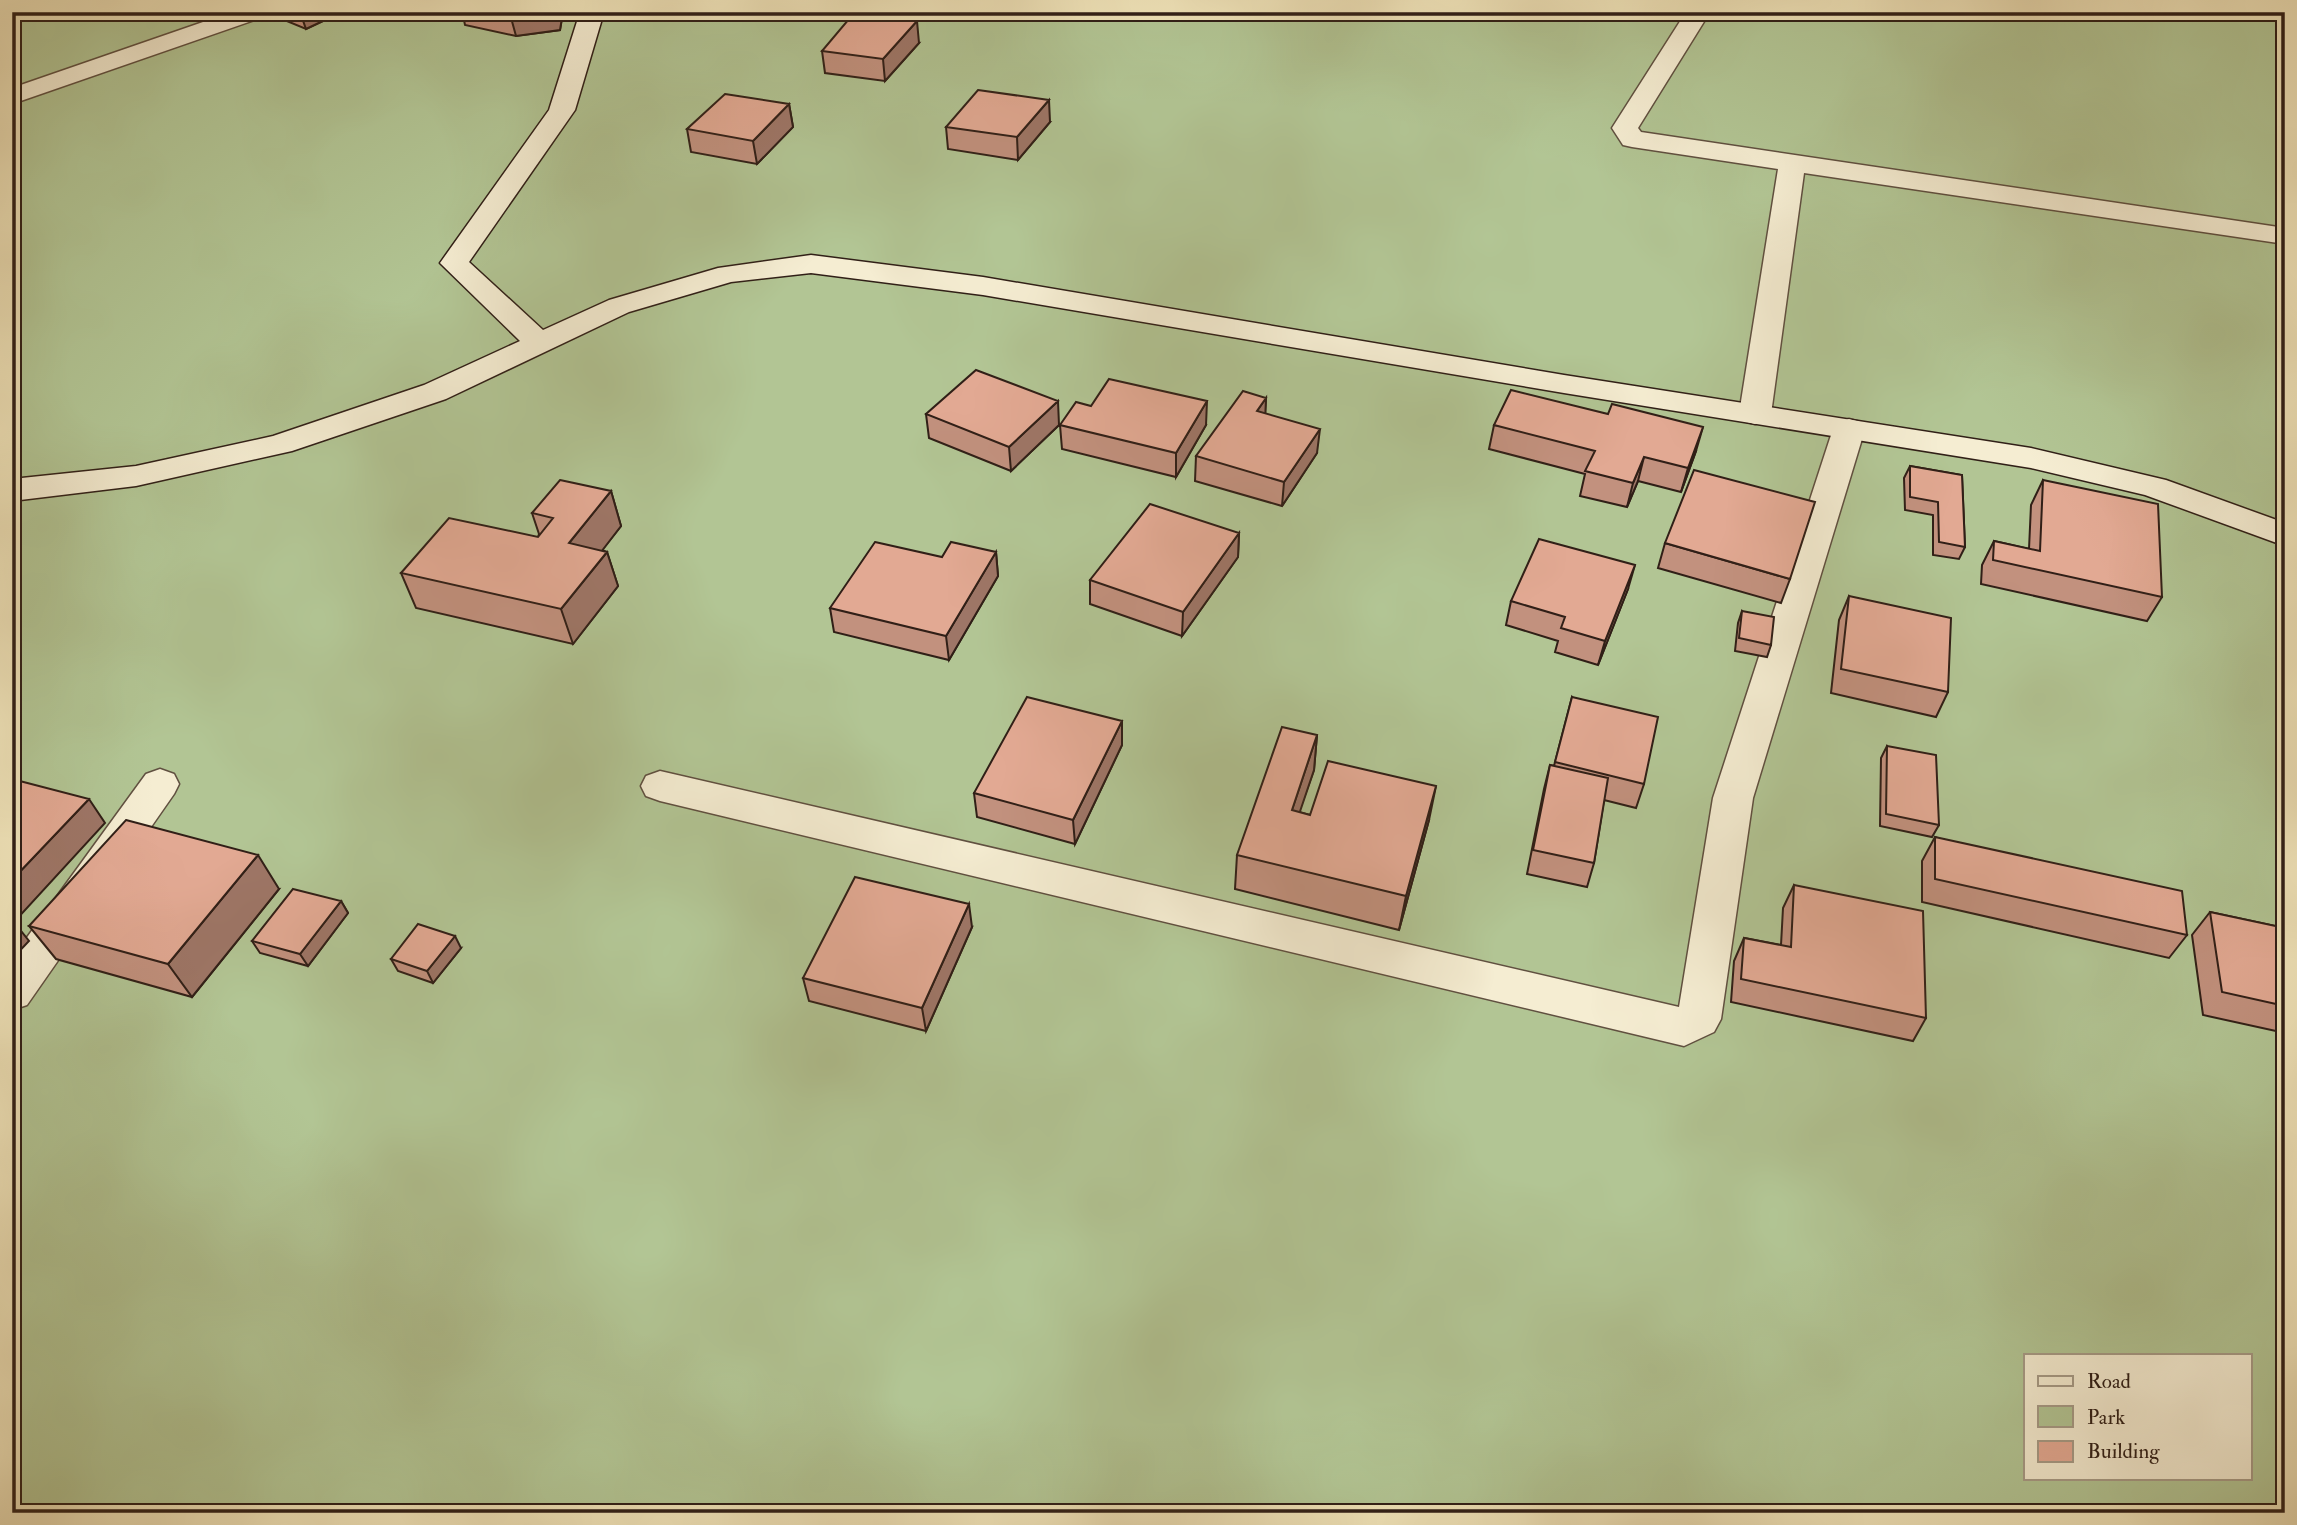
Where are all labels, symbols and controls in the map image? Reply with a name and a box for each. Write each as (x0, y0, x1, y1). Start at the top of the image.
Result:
legend (2024, 1354, 2252, 1480)
text: Road (2087, 1368, 2132, 1395)
text: Park (2087, 1404, 2125, 1431)
text: Building (2087, 1438, 2160, 1465)

